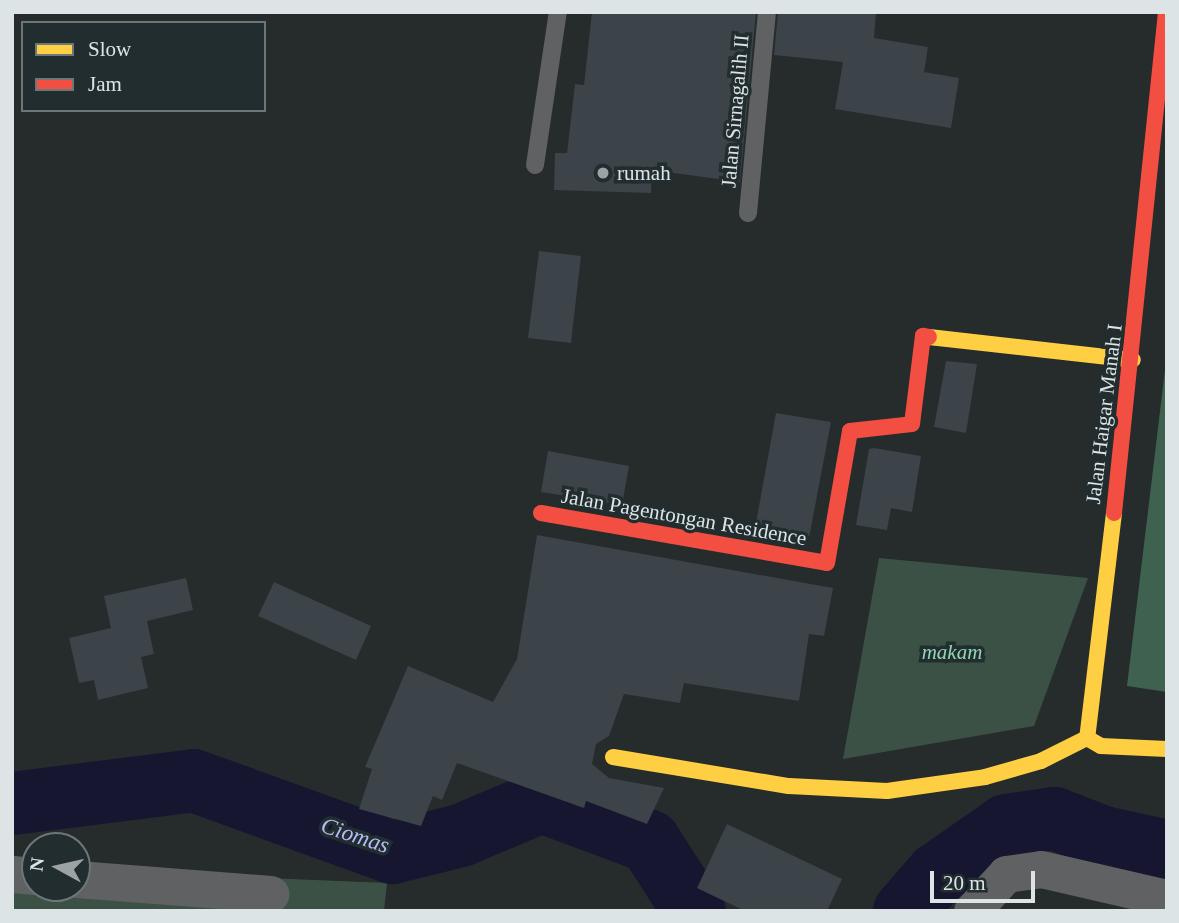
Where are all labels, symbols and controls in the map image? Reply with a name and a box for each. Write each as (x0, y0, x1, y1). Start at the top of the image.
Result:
legend (21, 21, 266, 112)
street label: Jalan Sirnagalih II (716, 33, 754, 189)
text: Slow (88, 37, 131, 61)
text: Jam (88, 72, 122, 96)
place label: rumah (617, 160, 671, 186)
marker: rumah (595, 165, 611, 181)
street label: Jalan Haigar Manah I (1080, 322, 1128, 506)
street label: Jalan Pagentongan Residence (559, 483, 809, 551)
park label: makam (922, 639, 982, 665)
water label: Ciomas (317, 812, 393, 860)
north arrow (21, 832, 91, 902)
text: N (25, 856, 48, 873)
scale bar (934, 856, 1039, 900)
text: 20 m (943, 871, 986, 895)

